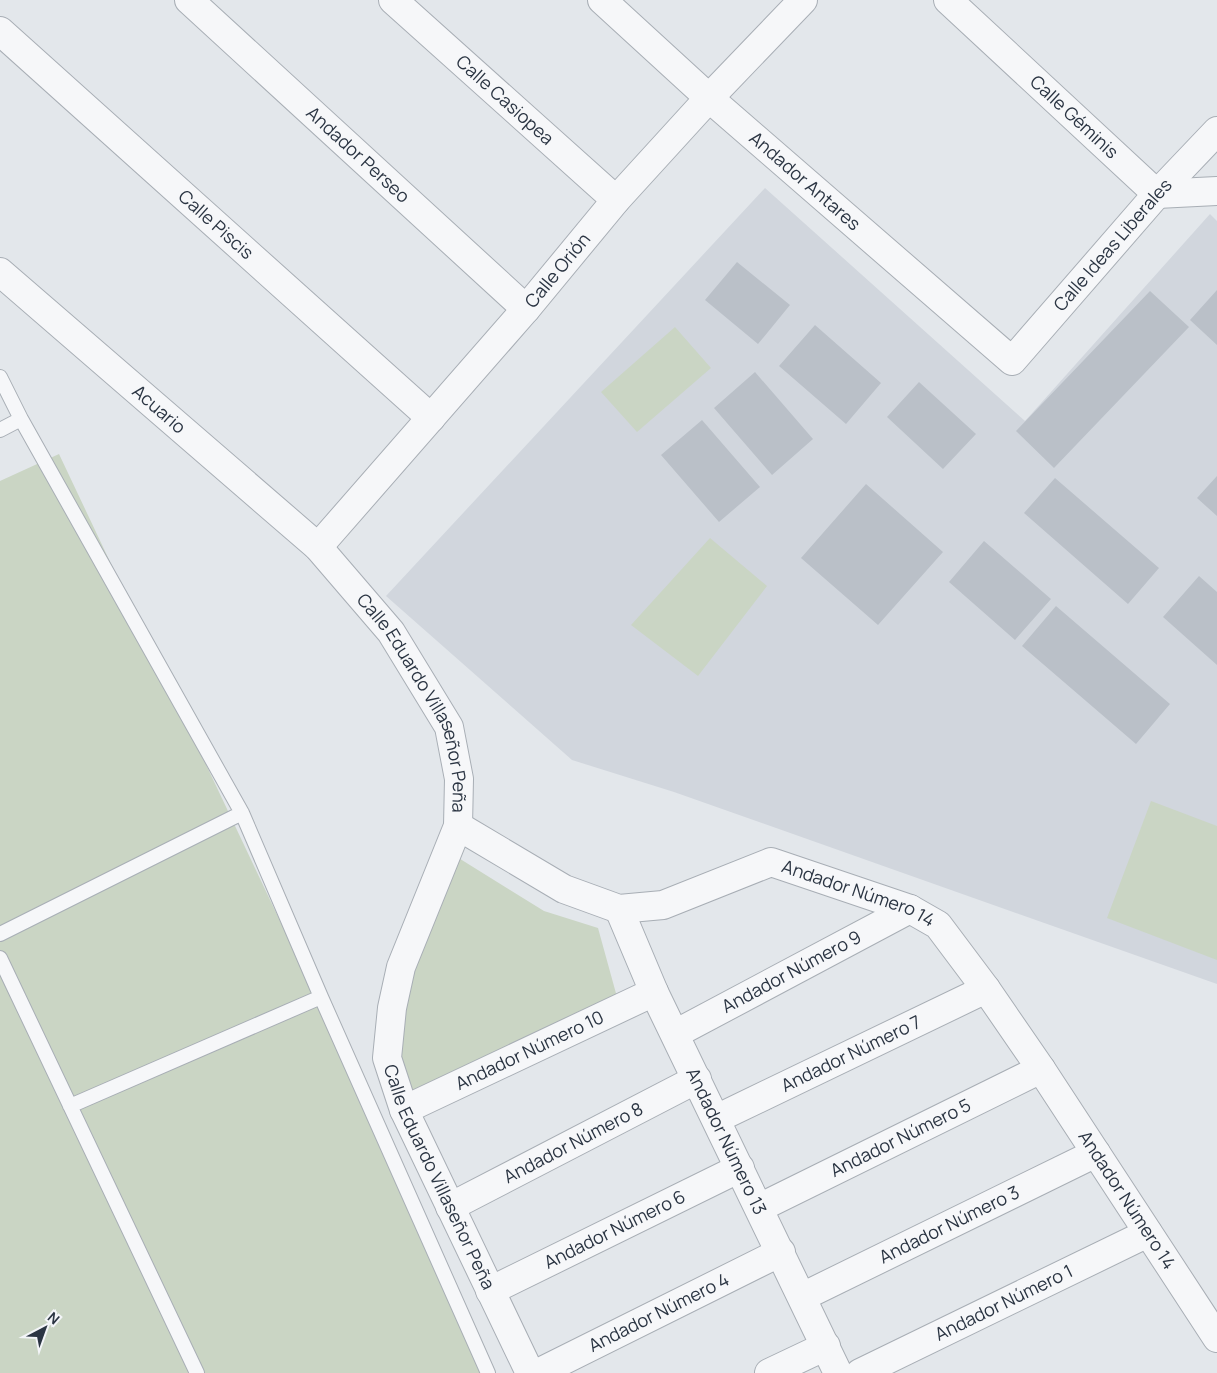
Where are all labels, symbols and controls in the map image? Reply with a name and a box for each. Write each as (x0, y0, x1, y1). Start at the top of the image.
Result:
street label: Calle Casiopea (451, 49, 559, 150)
street label: Calle Géminis (1025, 69, 1124, 163)
street label: Andador Perseo (302, 100, 415, 208)
street label: Andador Antares (745, 126, 866, 235)
street label: Calle Ideas Liberales (1048, 173, 1177, 316)
street label: Calle Piscis (174, 184, 259, 264)
street label: Calle Orión (519, 227, 595, 312)
street label: Acuario (128, 379, 191, 438)
street label: Calle Eduardo Villaseñor Peña (352, 588, 472, 813)
street label: Andador Número 14 (779, 854, 940, 932)
street label: Andador Número 9 (717, 924, 865, 1018)
street label: Andador Número 10 (451, 1004, 607, 1095)
street label: Andador Número 7 (777, 1009, 925, 1097)
street label: Calle Eduardo Villaseñor Peña (379, 1061, 501, 1293)
street label: Andador Número 13 (681, 1063, 773, 1218)
street label: Andador Número 5 (826, 1092, 975, 1182)
street label: Andador Número 8 (499, 1096, 647, 1188)
street label: Andador Número 14 (1073, 1126, 1182, 1274)
street label: Andador Número 3 (875, 1179, 1023, 1268)
street label: Andador Número 6 (540, 1184, 689, 1274)
street label: Andador Número 1 (931, 1258, 1076, 1346)
street label: Andador Número 4 (584, 1267, 733, 1357)
north arrow (20, 1303, 70, 1353)
text: N (44, 1307, 64, 1328)

